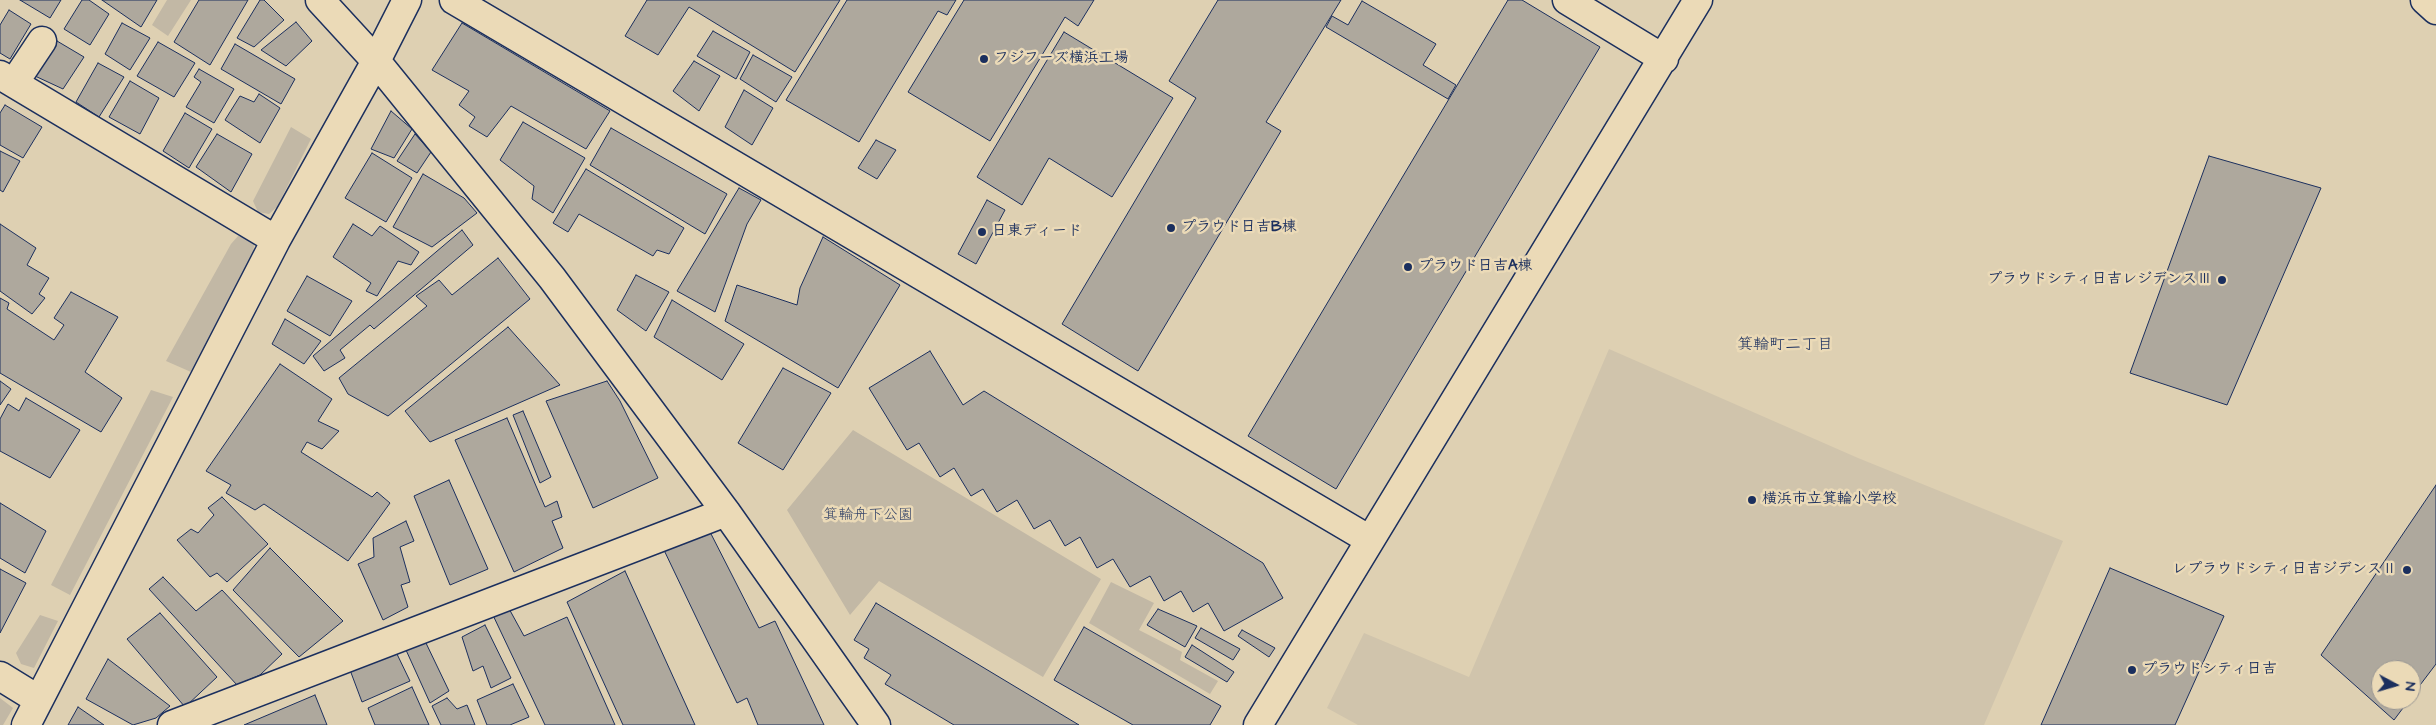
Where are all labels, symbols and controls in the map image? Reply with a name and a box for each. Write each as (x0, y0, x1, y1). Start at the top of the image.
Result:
place label: フジフーズ横浜工場 (994, 50, 1129, 68)
marker: フジフーズ横浜工場 (978, 53, 990, 65)
place label: プラウド日吉B棟 (1181, 219, 1297, 237)
marker: プラウド日吉B棟 (1165, 222, 1177, 234)
place label: 日東ディード (992, 223, 1082, 241)
marker: 日東ディード (976, 226, 988, 238)
place label: プラウド日吉A棟 (1418, 258, 1533, 276)
marker: プラウド日吉A棟 (1402, 261, 1414, 273)
place label: プラウドシティ日吉レジデンスⅢ (1987, 271, 2212, 289)
marker: プラウドシティ日吉レジデンスⅢ (2216, 274, 2228, 286)
district label: 箕輪町二丁目 (1737, 336, 1833, 356)
place label: 横浜市立箕輪小学校 (1762, 491, 1897, 509)
marker: 横浜市立箕輪小学校 (1746, 494, 1758, 506)
park label: 箕輪舟下公園 (823, 507, 913, 525)
place label: レプラウドシティ日吉ジデンスⅡ (2172, 561, 2397, 579)
marker: レプラウドシティ日吉ジデンスⅡ (2401, 564, 2413, 576)
north arrow (2371, 660, 2421, 710)
place label: プラウドシティ日吉 (2142, 661, 2277, 679)
marker: プラウドシティ日吉 (2126, 664, 2138, 676)
text: N (2400, 681, 2420, 692)

